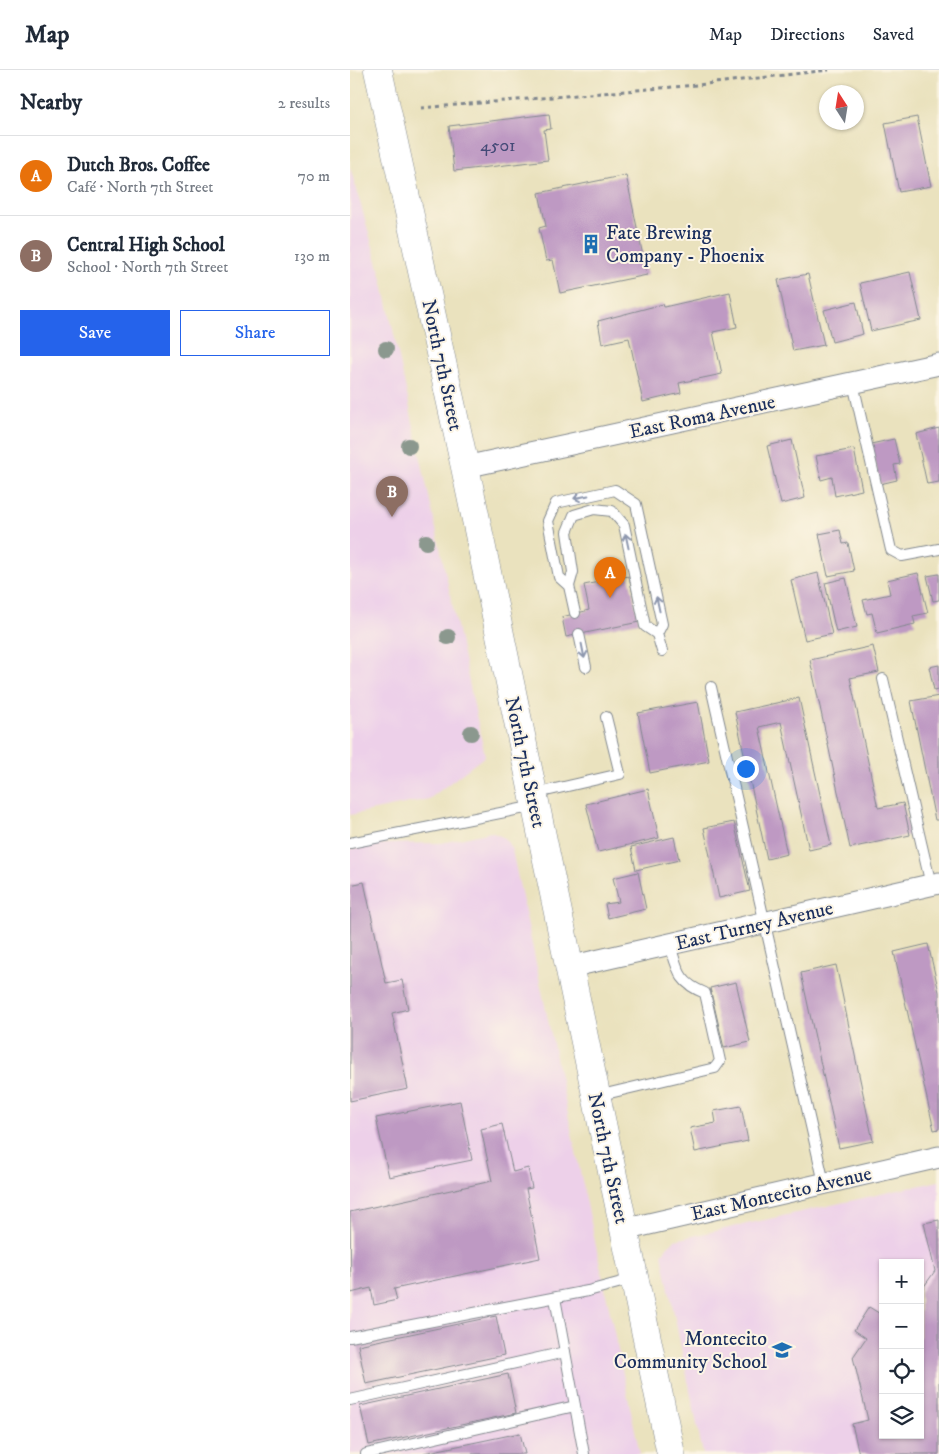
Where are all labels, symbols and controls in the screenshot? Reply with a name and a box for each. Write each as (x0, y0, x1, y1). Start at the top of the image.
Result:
text: Map (25, 20, 69, 50)
text: Map (709, 24, 742, 46)
text: Directions (770, 24, 845, 46)
text: Saved (873, 24, 914, 46)
north arrow (819, 85, 864, 130)
text: Nearby (20, 90, 82, 116)
text: 2 results (278, 93, 330, 113)
house number: 4501 (480, 135, 516, 157)
text: Dutch Bros. Coffee (67, 154, 210, 177)
text: A (31, 166, 41, 186)
text: 70 m (298, 166, 330, 186)
text: Café · North 7th Street (67, 177, 213, 197)
place label: Fate Brewing Company - Phoenix (606, 221, 765, 269)
building icon: Fate Brewing Company - Phoenix (580, 233, 602, 255)
text: Central High School (67, 234, 225, 257)
text: B (31, 246, 41, 266)
text: 130 m (294, 246, 330, 266)
text: School · North 7th Street (67, 257, 228, 277)
street label: North 7th Street (415, 298, 468, 433)
button: Save (20, 310, 170, 356)
button: Share (180, 310, 330, 356)
street label: East Roma Avenue (627, 390, 778, 445)
pin: B (376, 476, 408, 517)
one-way arrow (574, 493, 590, 503)
one-way arrow (622, 533, 631, 549)
pin: A (594, 557, 626, 598)
one-way arrow (653, 597, 662, 613)
one-way arrow (578, 642, 588, 658)
street label: North 7th Street (498, 695, 551, 830)
your location (733, 756, 759, 782)
street label: East Turney Avenue (673, 896, 836, 957)
street label: North 7th Street (581, 1091, 634, 1226)
street label: East Montecito Avenue (689, 1162, 874, 1227)
map controls (879, 1259, 924, 1439)
button: + (879, 1259, 924, 1304)
button: − (879, 1304, 924, 1349)
place label: Montecito Community School (614, 1327, 767, 1375)
school or university icon: Montecito Community School (771, 1339, 793, 1361)
button: locate (879, 1349, 924, 1394)
button: layers (879, 1394, 924, 1439)

